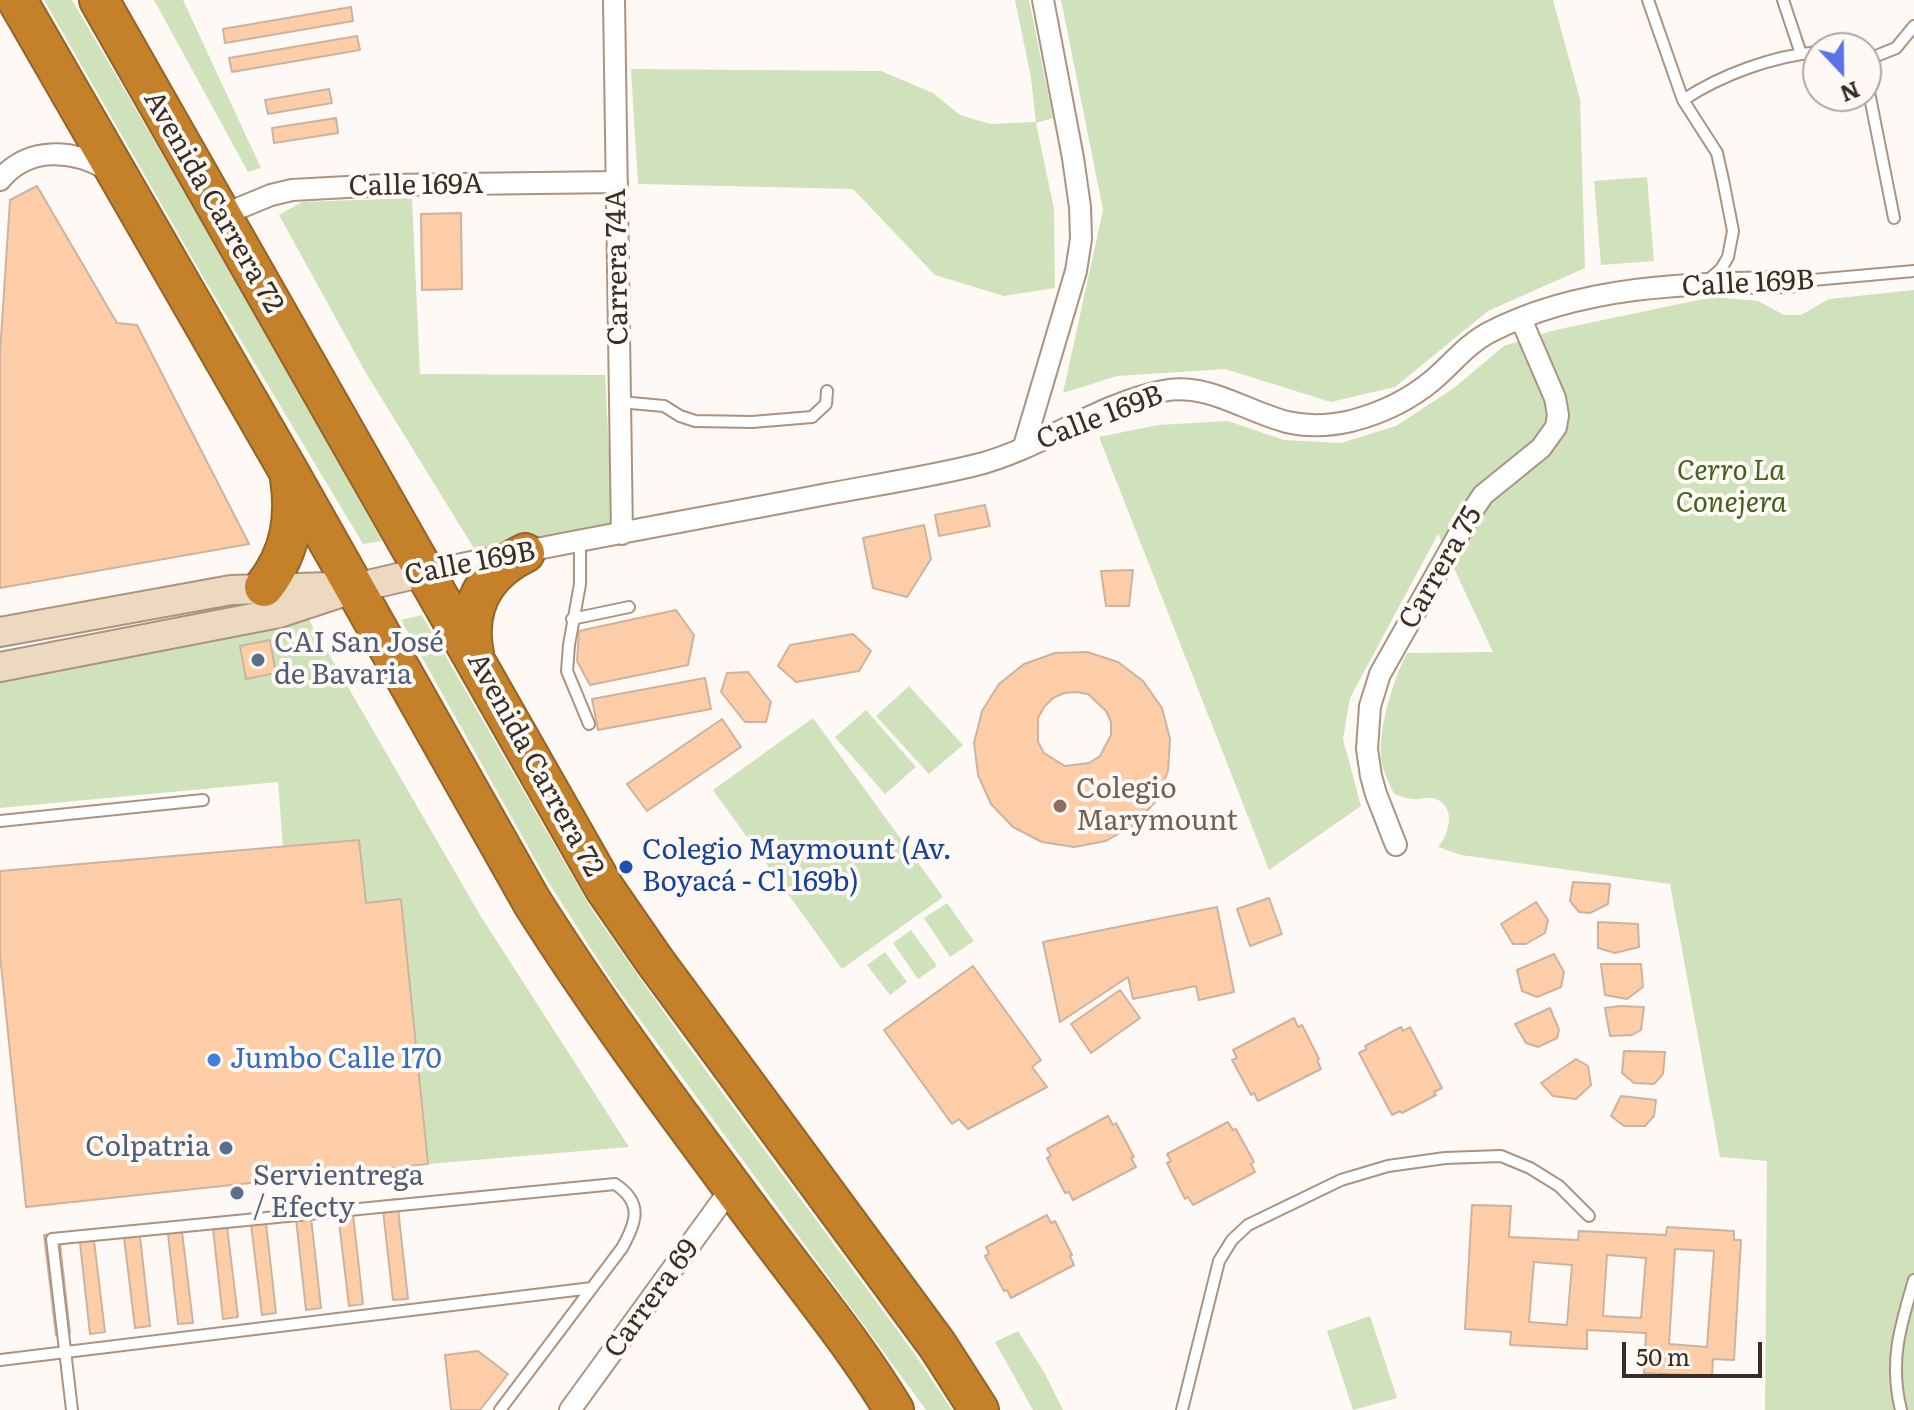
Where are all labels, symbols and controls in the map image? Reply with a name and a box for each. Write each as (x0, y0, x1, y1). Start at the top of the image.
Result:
north arrow (1802, 32, 1882, 112)
text: N (1836, 74, 1865, 112)
street label: Avenida Carrera 72 (136, 85, 290, 319)
street label: Calle 169A (348, 168, 484, 204)
street label: Carrera 74A (600, 188, 636, 346)
street label: Calle 169B (1681, 264, 1815, 304)
street label: Calle 169B (1032, 379, 1168, 457)
park label: Cerro La Conejera (1675, 455, 1787, 521)
street label: Carrera 75 (1392, 501, 1490, 635)
street label: Calle 169B (402, 535, 538, 593)
place label: CAI San José de Bavaria (274, 627, 444, 693)
street label: Avenida Carrera 72 (460, 647, 610, 883)
marker: CAI San José de Bavaria (249, 651, 267, 669)
place label: Colegio Marymount (1076, 773, 1238, 839)
marker: Colegio Marymount (1051, 797, 1069, 815)
place label: Colegio Maymount (Av. Boyacá - Cl 169b) (642, 834, 952, 900)
marker: Colegio Maymount (Av. Boyacá - Cl 169b) (617, 858, 635, 876)
place label: Jumbo Calle 170 (230, 1043, 442, 1077)
marker: Jumbo Calle 170 (205, 1051, 223, 1069)
place label: Colpatria (85, 1131, 210, 1165)
marker: Colpatria (217, 1139, 235, 1157)
place label: Servientrega / Efecty (253, 1160, 424, 1226)
marker: Servientrega / Efecty (228, 1184, 246, 1202)
street label: Carrera 69 (598, 1233, 706, 1365)
scale bar (1626, 1326, 1766, 1376)
text: 50 m (1636, 1338, 1690, 1373)

